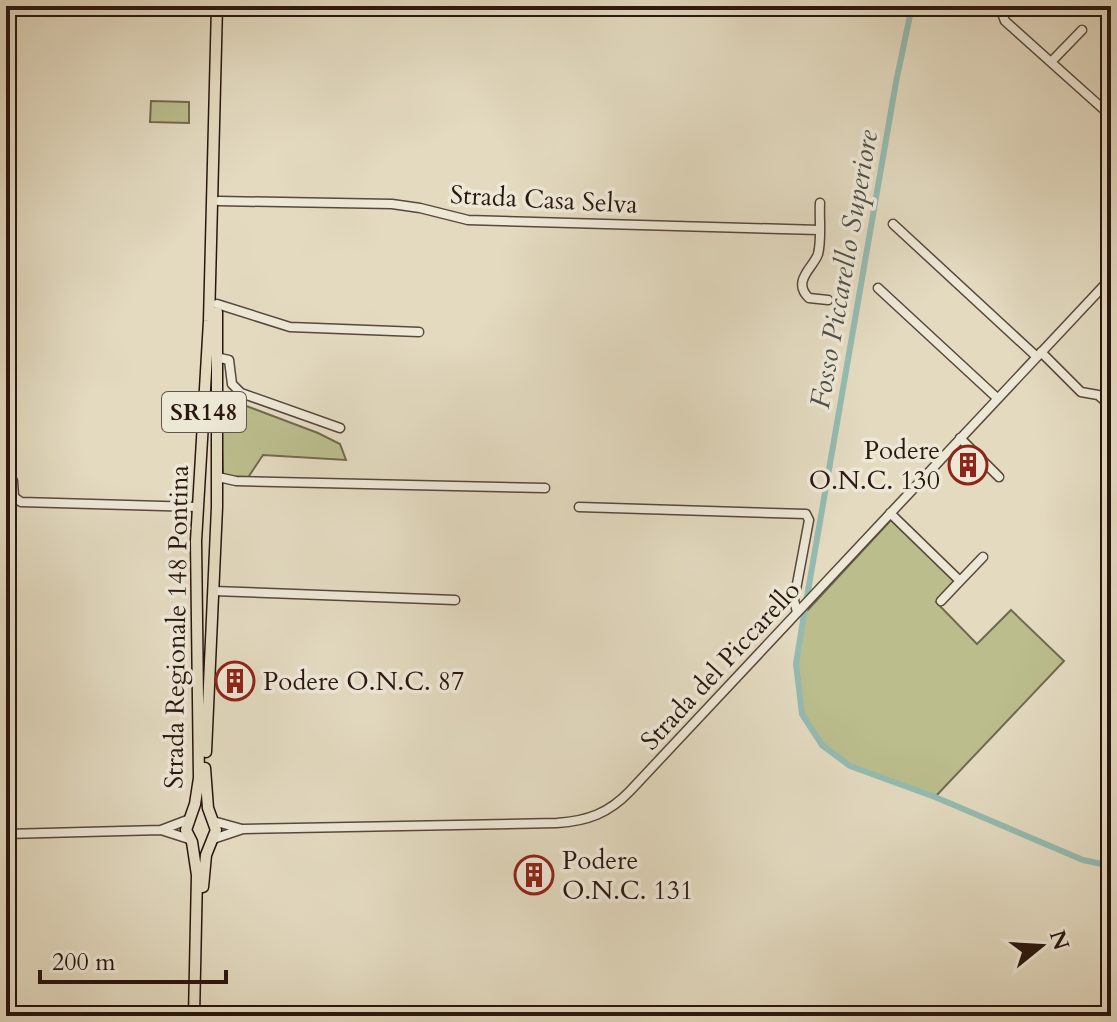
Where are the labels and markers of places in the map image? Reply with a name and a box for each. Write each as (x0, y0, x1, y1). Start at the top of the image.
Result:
place label: Podere O.N.C. 130 (809, 433, 940, 498)
building icon: Podere O.N.C. 130 (947, 444, 989, 486)
building icon: Podere O.N.C. 87 (214, 660, 256, 702)
place label: Podere O.N.C. 87 (263, 664, 464, 699)
place label: Podere O.N.C. 131 (562, 843, 693, 908)
building icon: Podere O.N.C. 131 (513, 854, 555, 896)

